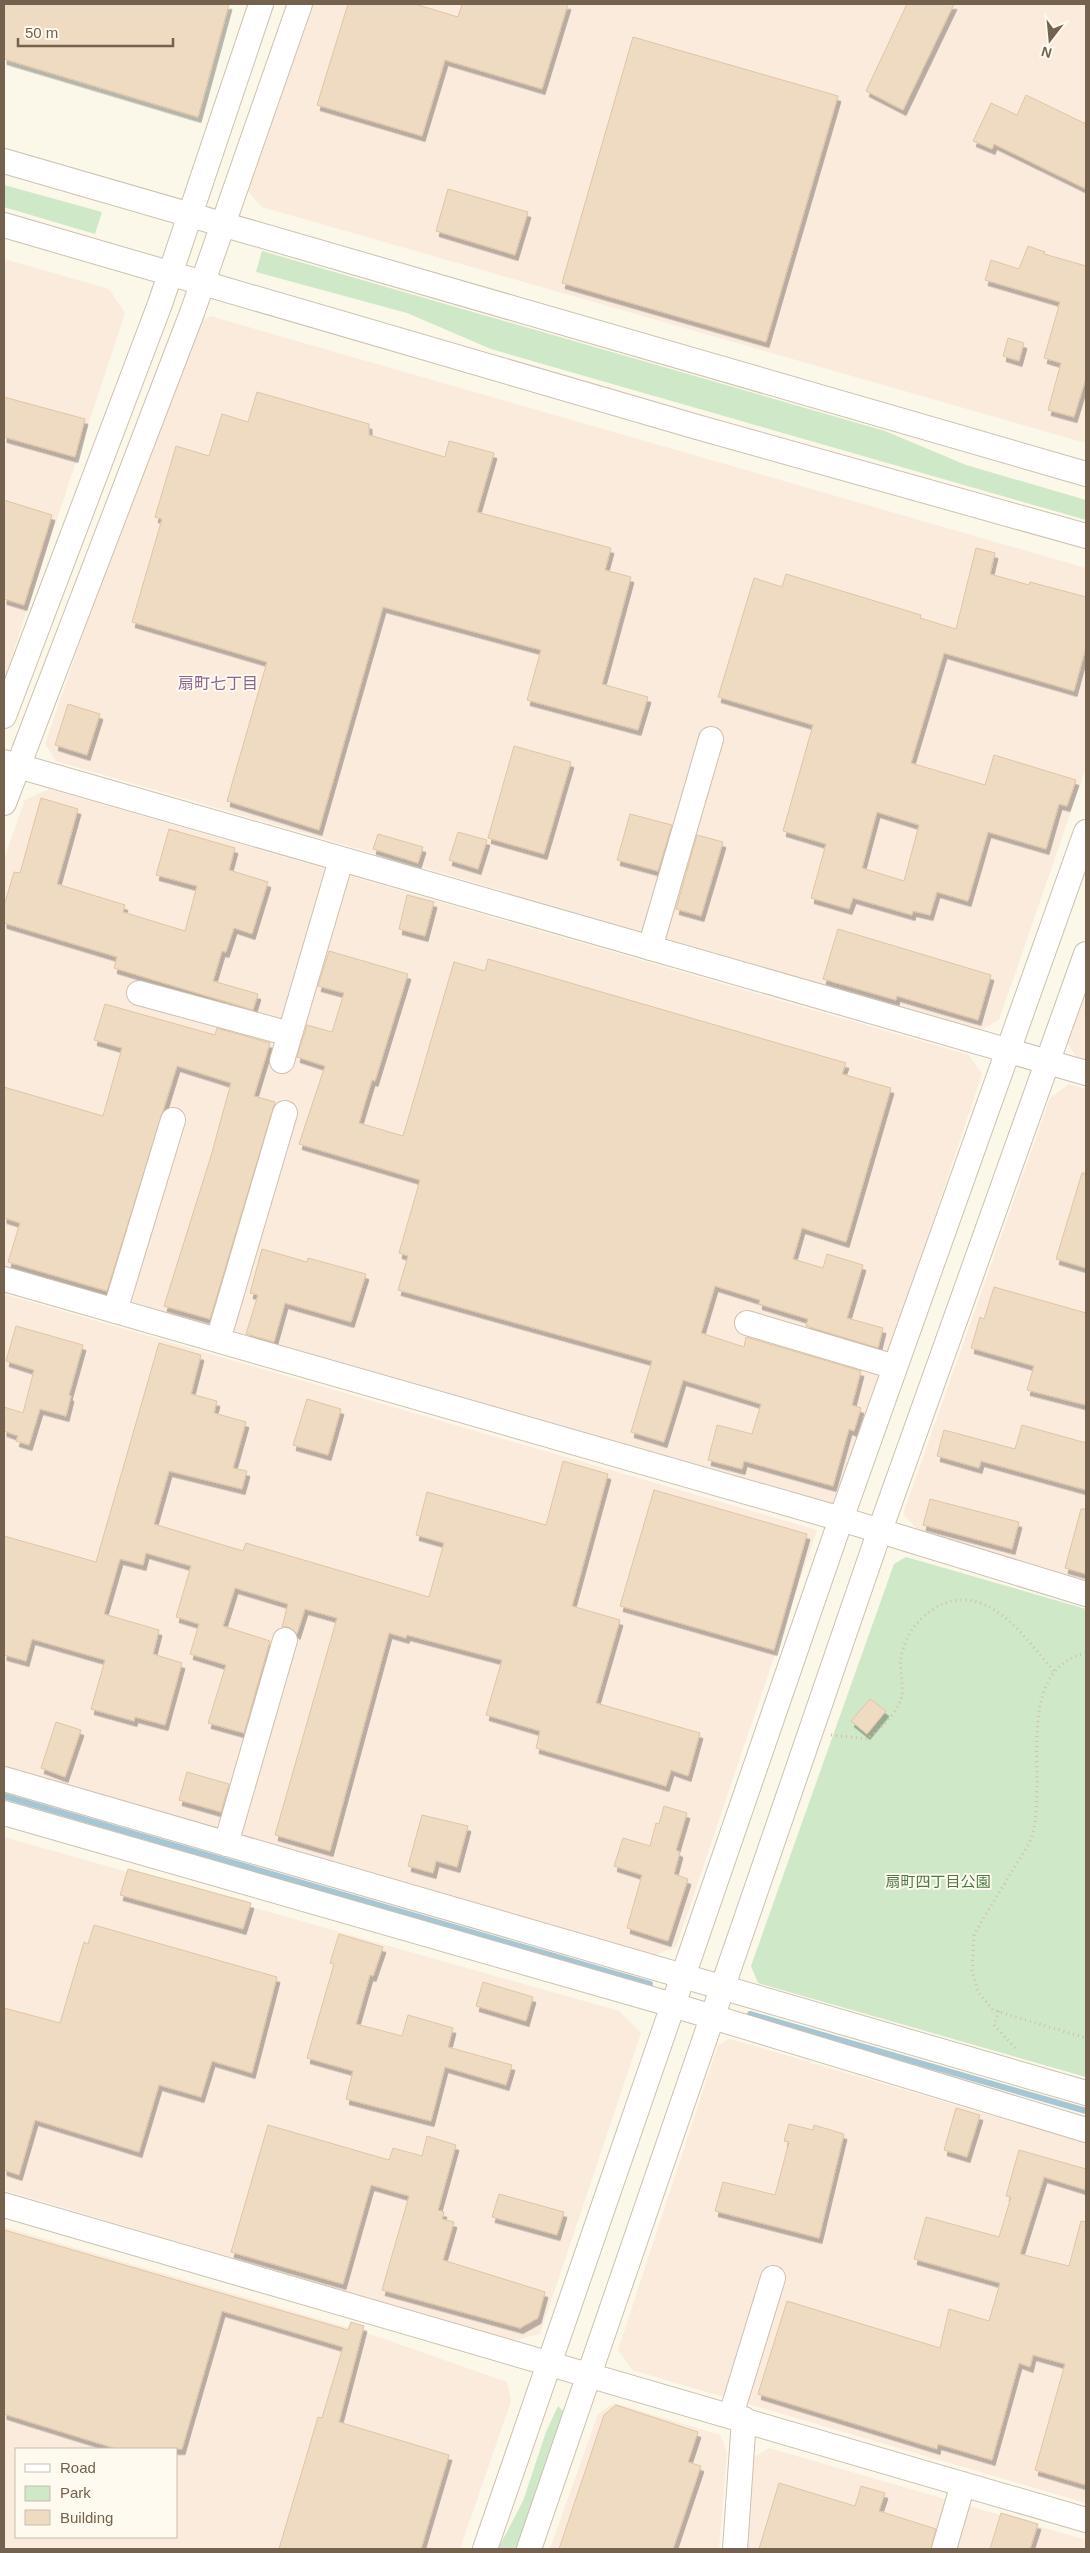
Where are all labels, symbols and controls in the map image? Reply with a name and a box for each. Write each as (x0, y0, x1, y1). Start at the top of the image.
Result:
scale bar (18, 15, 172, 47)
north arrow (1025, 15, 1075, 65)
text: 50 m (25, 24, 58, 41)
text: N (1039, 43, 1053, 62)
district label: 扇町七丁目 (178, 675, 258, 692)
park label: 扇町四丁目公園 (885, 1873, 991, 1890)
legend (15, 2448, 178, 2538)
text: Road (60, 2459, 96, 2476)
text: Park (60, 2484, 91, 2501)
text: Building (60, 2509, 113, 2526)

